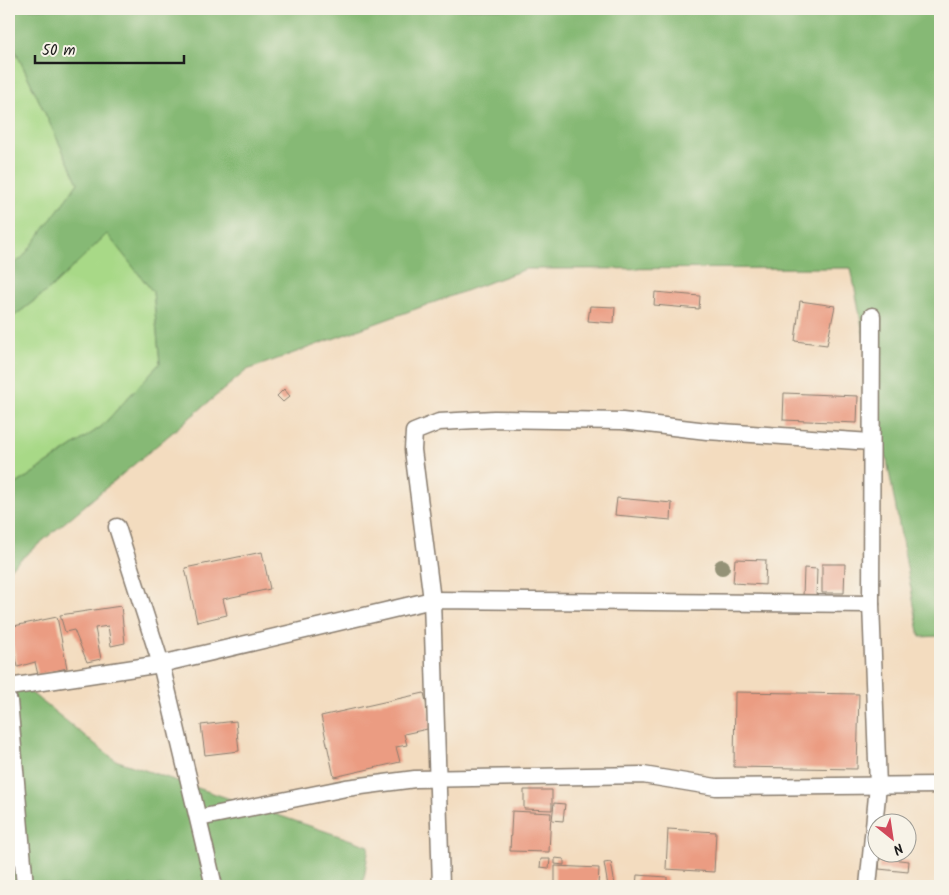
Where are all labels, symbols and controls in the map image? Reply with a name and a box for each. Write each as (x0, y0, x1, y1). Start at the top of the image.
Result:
scale bar (35, 32, 184, 64)
text: 50 m (42, 39, 76, 63)
north arrow (866, 812, 916, 862)
text: N (889, 837, 907, 860)

